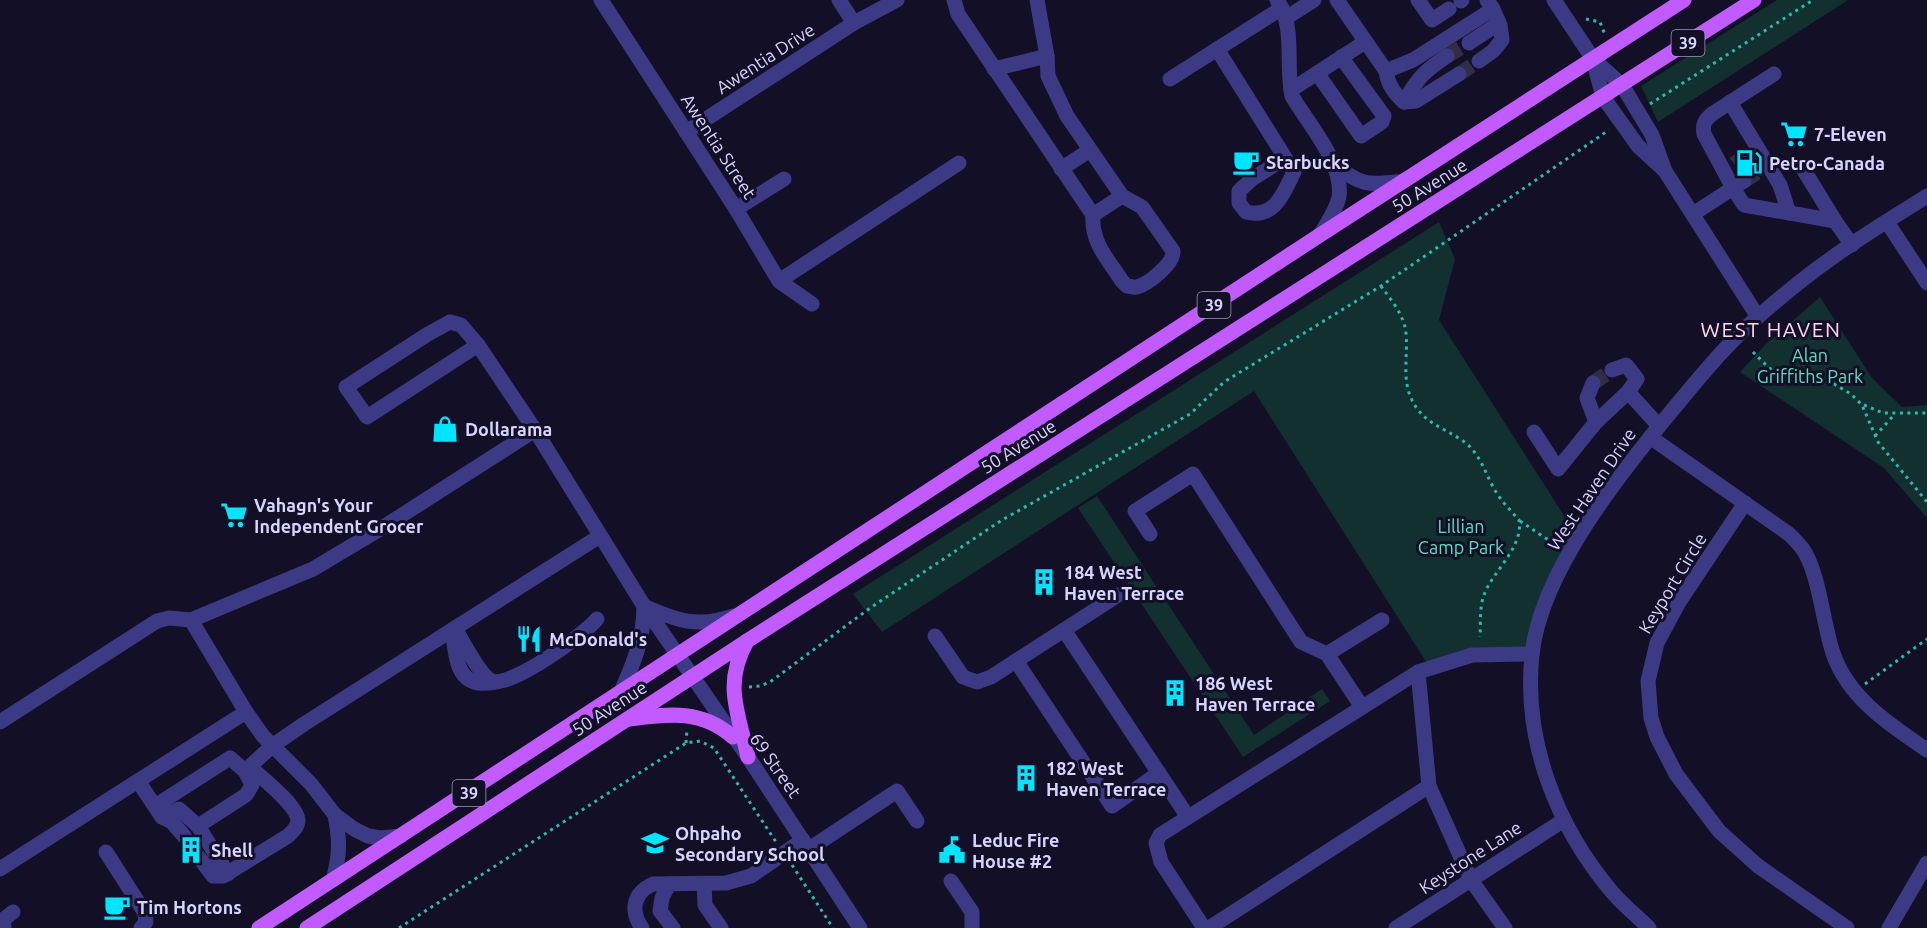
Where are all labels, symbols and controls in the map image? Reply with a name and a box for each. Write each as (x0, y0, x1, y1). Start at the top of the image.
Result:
street label: Awentia Drive (712, 19, 818, 97)
road number: 39 (1672, 30, 1704, 56)
street label: Awentia Street (678, 90, 760, 202)
supermarket icon: 7-Eleven (1779, 119, 1809, 149)
place label: 7-Eleven (1814, 124, 1887, 144)
cafe icon: Starbucks (1231, 147, 1261, 177)
fuel station icon: Petro-Canada (1734, 148, 1764, 178)
place label: Starbucks (1266, 152, 1350, 172)
place label: Petro-Canada (1769, 153, 1885, 173)
street label: 50 Avenue (1388, 154, 1470, 216)
road number: 39 (1198, 292, 1230, 318)
district label: WEST HAVEN (1701, 317, 1841, 341)
park label: Alan Griffiths Park (1757, 345, 1863, 386)
shop icon: Dollarama (430, 414, 460, 444)
street label: 50 Avenue (977, 415, 1059, 477)
place label: Dollarama (465, 419, 552, 439)
street label: West Haven Drive (1543, 424, 1639, 554)
place label: Vahagn's Your Independent Grocer (254, 495, 424, 536)
supermarket icon: Vahagn's Your Independent Grocer (219, 500, 249, 530)
park label: Lillian Camp Park (1418, 516, 1504, 557)
street label: Keyport Circle (1634, 529, 1710, 637)
place label: 184 West Haven Terrace (1064, 562, 1184, 603)
building icon: 184 West Haven Terrace (1029, 567, 1059, 597)
restaurant icon: McDonald's (514, 624, 544, 654)
place label: McDonald's (549, 629, 647, 649)
place label: 186 West Haven Terrace (1195, 673, 1315, 714)
street label: 50 Avenue (568, 676, 650, 740)
building icon: 186 West Haven Terrace (1160, 678, 1190, 708)
street label: 69 Street (746, 729, 806, 801)
place label: 182 West Haven Terrace (1046, 758, 1166, 799)
building icon: 182 West Haven Terrace (1011, 763, 1041, 793)
road number: 39 (452, 780, 486, 806)
street label: Keystone Lane (1415, 817, 1525, 897)
place label: Ohpaho Secondary School (675, 823, 825, 864)
school or university icon: Ohpaho Secondary School (640, 828, 670, 858)
place label: Leduc Fire House #2 (972, 830, 1059, 871)
building icon: Shell (176, 835, 206, 865)
public building icon: Leduc Fire House #2 (937, 835, 967, 865)
place label: Shell (211, 840, 254, 860)
cafe icon: Tim Hortons (102, 892, 132, 922)
place label: Tim Hortons (137, 897, 242, 917)

